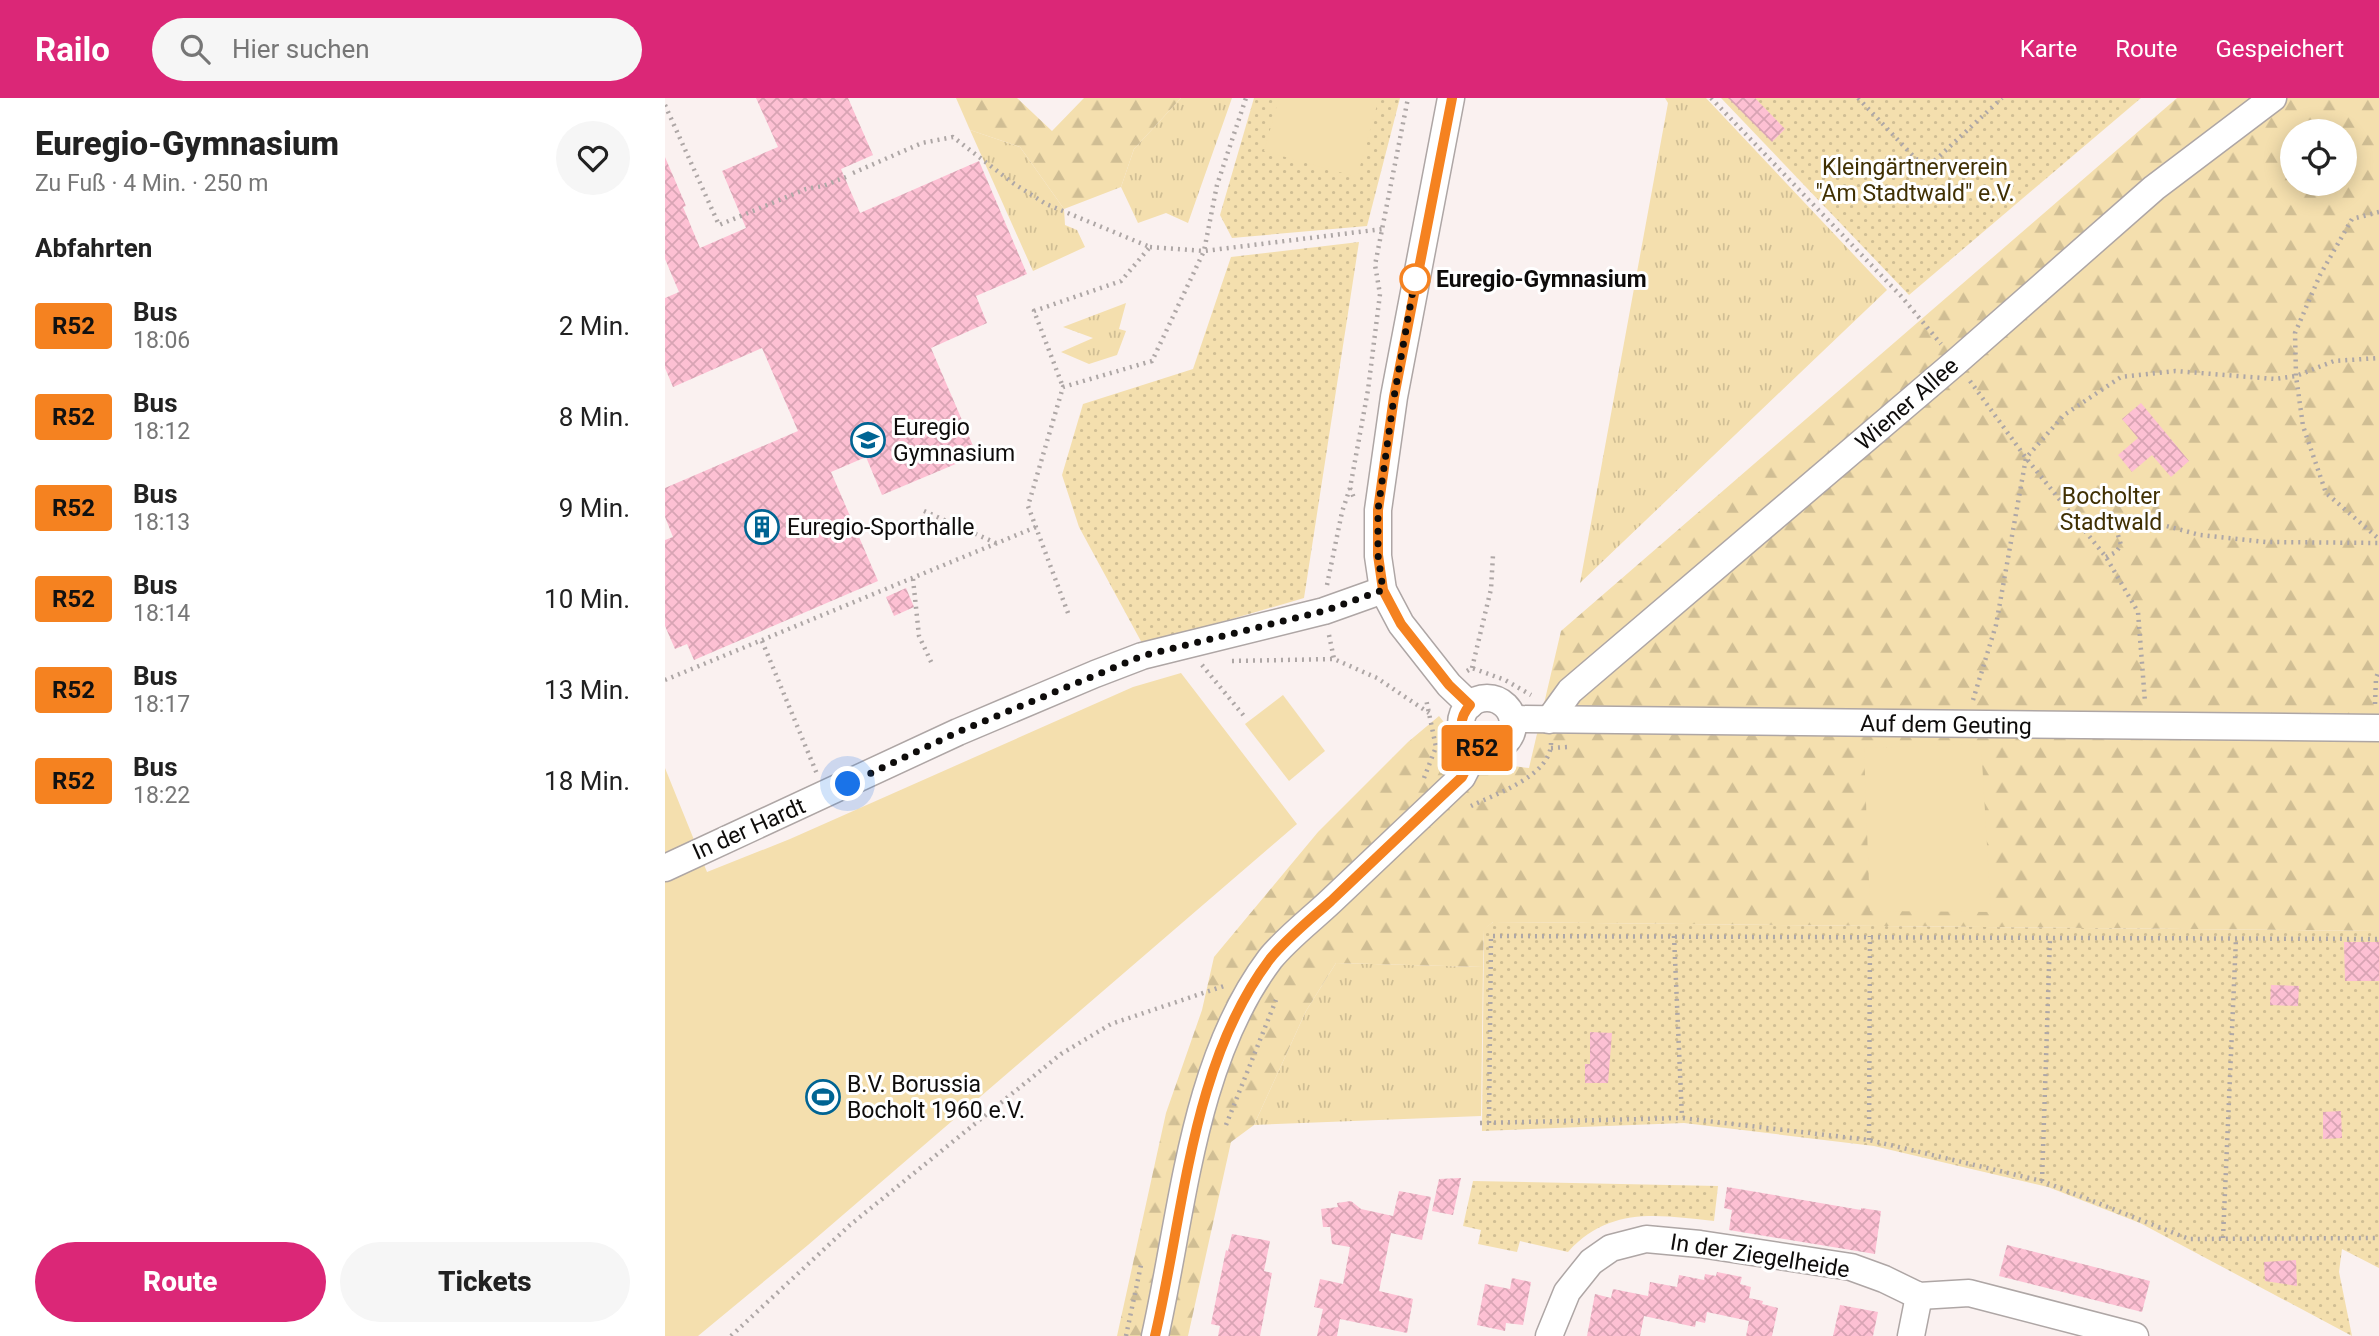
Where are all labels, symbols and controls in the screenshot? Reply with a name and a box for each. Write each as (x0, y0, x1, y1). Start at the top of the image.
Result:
search box (152, 18, 642, 81)
text: Railo (35, 30, 110, 69)
icon: search (176, 30, 214, 68)
text: Hier suchen (232, 34, 370, 64)
text: Karte (2020, 35, 2077, 63)
text: Route (2115, 35, 2177, 63)
text: Gespeichert (2215, 35, 2344, 63)
map controls (2280, 119, 2357, 196)
button: locate (2280, 119, 2357, 196)
button: heart (556, 121, 630, 195)
text: Euregio-Gymnasium (35, 124, 339, 163)
park label: Kleingärtnerverein "Am Stadtwald" e.V. (1816, 154, 2014, 207)
text: Zu Fuß · 4 Min. · 250 m (35, 170, 268, 197)
text: Abfahrten (35, 233, 152, 263)
marker: Euregio-Gymnasium (1400, 264, 1430, 294)
place label: Euregio-Gymnasium (1436, 266, 1647, 293)
text: Bus (133, 297, 178, 327)
text: 2 Min. (559, 311, 630, 341)
text: R52 (52, 312, 95, 340)
text: 18:06 (133, 327, 190, 354)
street label: Wiener Allee (1850, 352, 1964, 456)
text: Bus (133, 388, 178, 418)
text: 8 Min. (559, 402, 630, 432)
text: R52 (52, 403, 95, 431)
place label: Euregio Gymnasium (893, 414, 1015, 467)
text: 18:12 (133, 418, 190, 445)
school or university icon: Euregio Gymnasium (849, 421, 887, 459)
text: Bus (133, 479, 178, 509)
park label: Bocholter Stadtwald (2060, 483, 2162, 536)
text: 9 Min. (559, 493, 630, 523)
text: R52 (52, 494, 95, 522)
building icon: Euregio-Sporthalle (743, 508, 781, 546)
text: 18:13 (133, 509, 190, 536)
place label: Euregio-Sporthalle (787, 514, 974, 541)
text: Bus (133, 570, 178, 600)
text: 10 Min. (544, 584, 630, 614)
text: R52 (52, 585, 95, 613)
text: 18:14 (133, 600, 190, 627)
text: Bus (133, 661, 178, 691)
text: 13 Min. (544, 675, 630, 705)
text: R52 (52, 676, 95, 704)
text: 18:17 (133, 691, 190, 718)
street label: Auf dem Geuting (1860, 710, 2032, 740)
line badge: R52 (1437, 725, 1517, 771)
text: R52 (1456, 734, 1498, 762)
text: Bus (133, 752, 178, 782)
text: 18 Min. (544, 766, 630, 796)
your location (830, 766, 865, 801)
text: R52 (52, 767, 95, 795)
text: 18:22 (133, 782, 190, 809)
street label: In der Hardt (689, 792, 809, 866)
place label: B.V. Borussia Bocholt 1960 e.V. (847, 1071, 1025, 1124)
sports icon: B.V. Borussia Bocholt 1960 e.V. (804, 1078, 842, 1116)
street label: In der Ziegelheide (1668, 1228, 1852, 1284)
button: Route (35, 1242, 326, 1322)
button: Tickets (340, 1242, 630, 1322)

